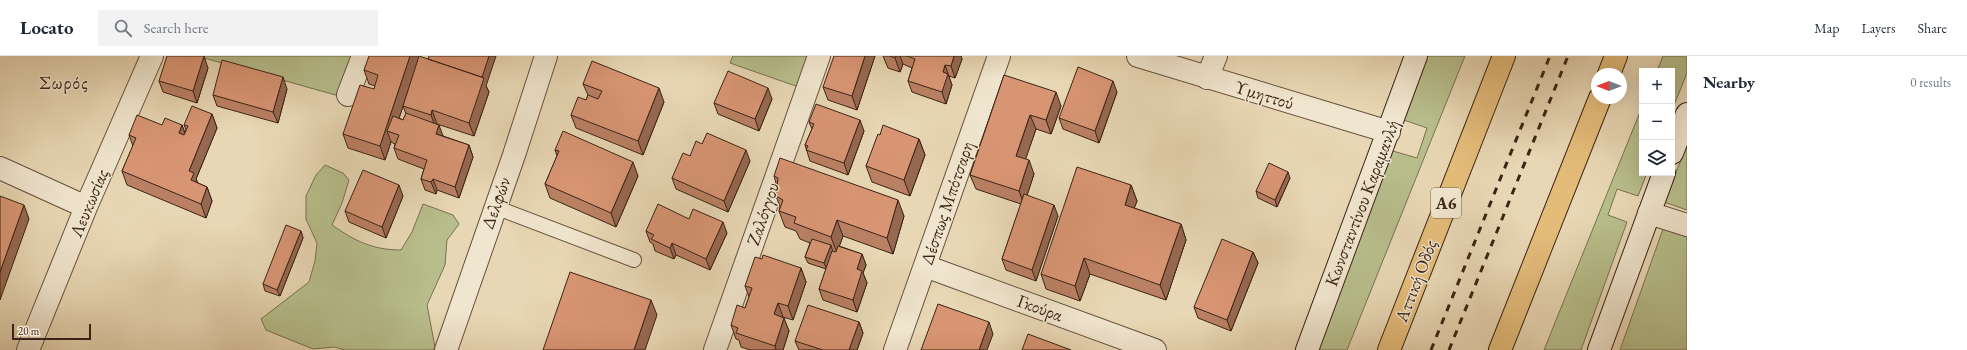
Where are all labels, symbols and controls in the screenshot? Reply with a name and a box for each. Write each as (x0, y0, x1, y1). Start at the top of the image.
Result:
search box (98, 10, 378, 46)
text: Locato (20, 15, 74, 40)
icon: search (112, 17, 134, 39)
text: Search here (144, 18, 209, 37)
text: Map (1814, 19, 1839, 37)
text: Layers (1861, 19, 1896, 37)
text: Share (1918, 19, 1947, 37)
north arrow (1591, 68, 1627, 104)
map controls (1639, 68, 1675, 176)
button: + (1639, 68, 1675, 104)
district label: Σωρός (39, 70, 89, 95)
text: Nearby (1703, 71, 1755, 93)
text: 0 results (1910, 74, 1951, 91)
street label: Υμηττού (1232, 75, 1297, 114)
button: − (1639, 104, 1675, 140)
street label: Κωνσταντίνου Καραμανλή (1319, 116, 1404, 289)
street label: Δέσπως Μπότσαρη (915, 138, 978, 268)
button: layers (1639, 140, 1675, 176)
street label: Λευκωσίας (63, 165, 113, 241)
street label: Δελφών (476, 174, 516, 232)
street label: Ζαλόγγου (741, 179, 784, 248)
road number: Α6 (1431, 188, 1461, 218)
street label: Αττική Οδός (1389, 236, 1442, 326)
street label: Γκούρα (1014, 289, 1067, 327)
scale bar (12, 322, 91, 341)
text: 20 m (18, 324, 39, 338)

